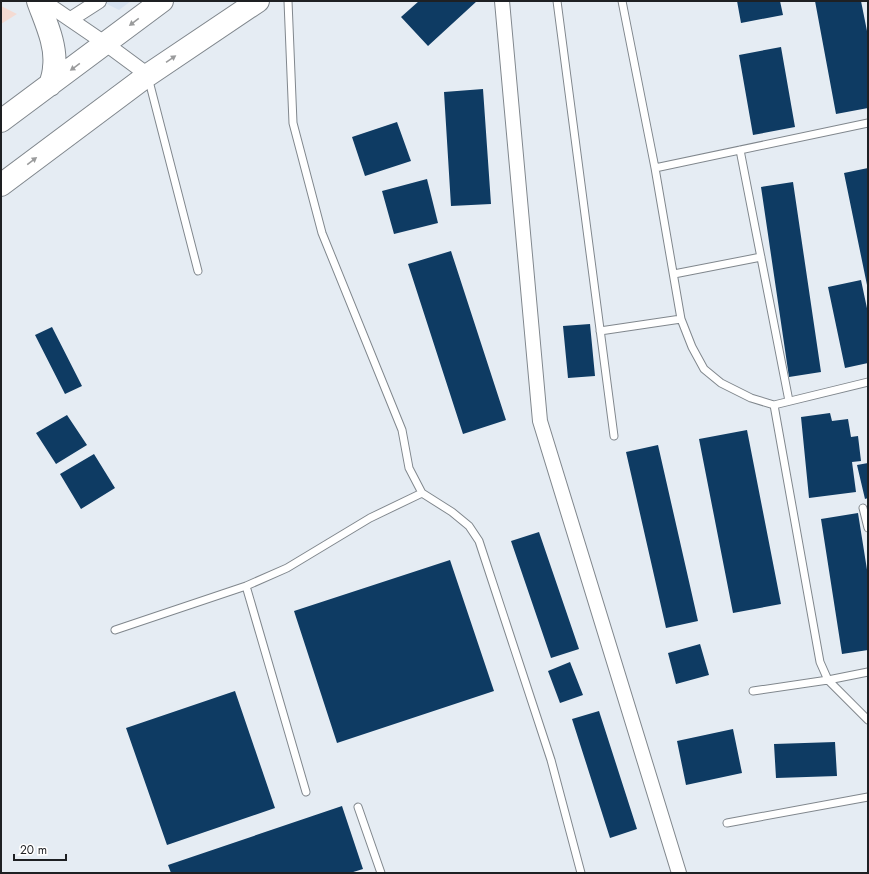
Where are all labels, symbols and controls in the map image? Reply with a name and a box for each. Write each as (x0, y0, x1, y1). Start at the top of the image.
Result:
one-way arrow (129, 18, 140, 27)
one-way arrow (165, 56, 176, 63)
one-way arrow (70, 63, 80, 71)
one-way arrow (27, 157, 38, 166)
scale bar (14, 836, 66, 862)
text: 20 m (20, 841, 47, 859)

